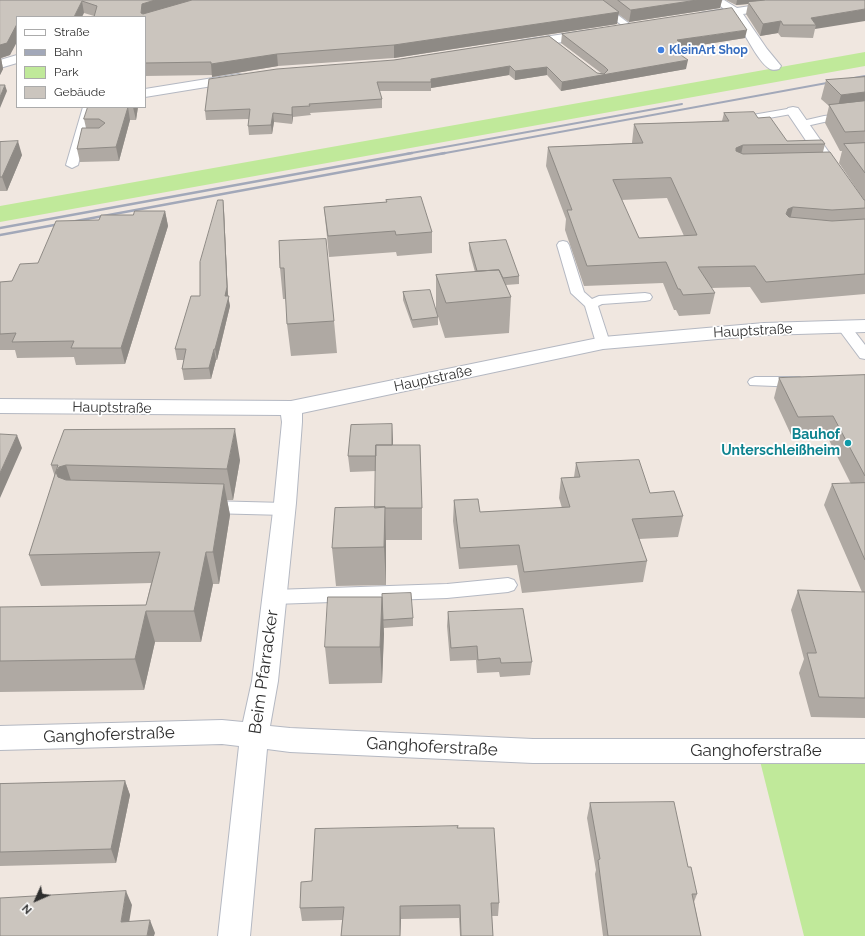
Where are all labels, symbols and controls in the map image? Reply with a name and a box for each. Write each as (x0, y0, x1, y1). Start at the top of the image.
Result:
legend (16, 16, 146, 108)
text: Straße (54, 25, 90, 39)
place label: KleinArt Shop (669, 43, 748, 57)
text: Bahn (54, 45, 83, 59)
marker: KleinArt Shop (656, 45, 666, 55)
text: Park (54, 65, 79, 79)
text: Gebäude (54, 85, 105, 99)
street label: Hauptstraße (713, 321, 793, 341)
street label: Hauptstraße (392, 363, 474, 395)
street label: Hauptstraße (72, 399, 152, 417)
place label: Bauhof Unterschleißheim (721, 427, 840, 460)
marker: Bauhof Unterschleißheim (843, 438, 853, 448)
street label: Beim Pfarracker (245, 609, 283, 735)
street label: Ganghoferstraße (43, 723, 175, 747)
street label: Ganghoferstraße (366, 733, 498, 761)
street label: Ganghoferstraße (690, 741, 822, 761)
north arrow (16, 880, 56, 920)
text: N (20, 901, 35, 916)

